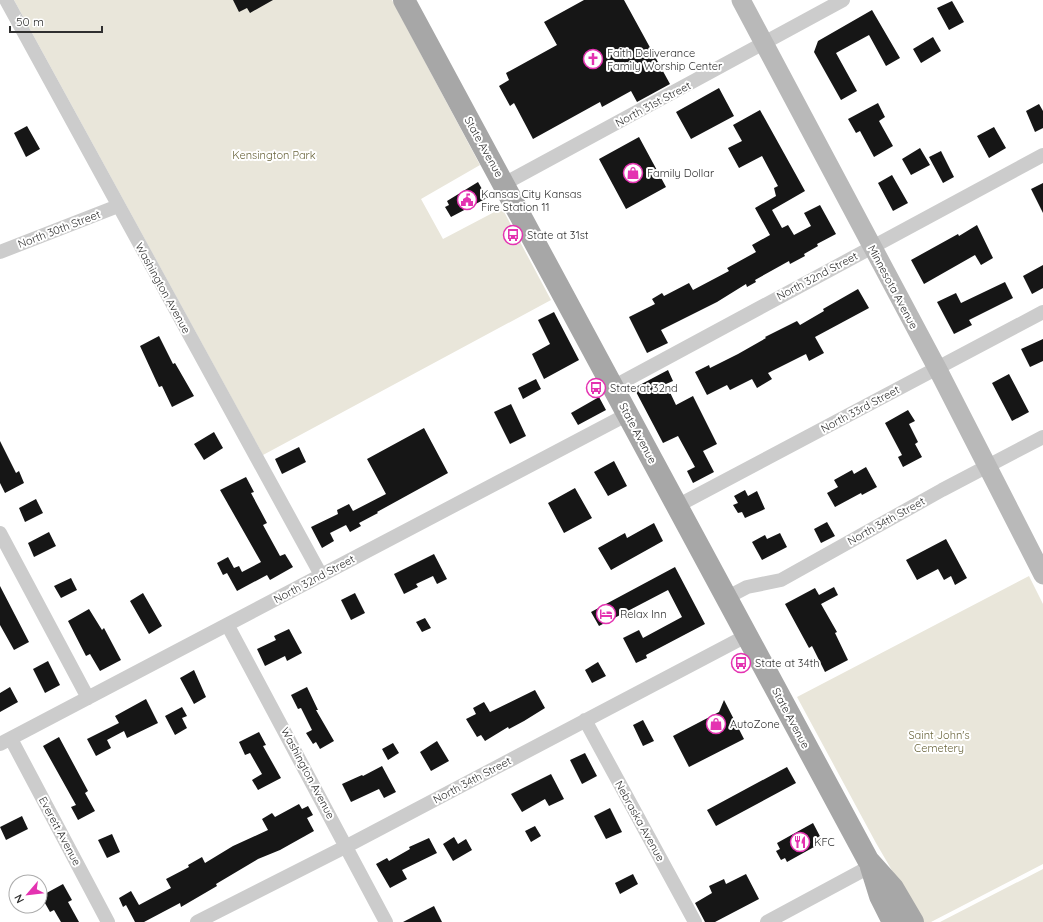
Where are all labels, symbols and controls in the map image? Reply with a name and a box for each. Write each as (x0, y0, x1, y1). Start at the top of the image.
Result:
scale bar (10, 8, 102, 34)
text: 50 m (16, 14, 44, 29)
place label: Faith Deliverance Family Worship Center (607, 46, 723, 73)
church icon: Faith Deliverance Family Worship Center (582, 48, 604, 70)
street label: North 31st Street (613, 78, 693, 130)
street label: State Avenue (462, 114, 506, 180)
park label: Kensington Park (232, 148, 316, 162)
shop icon: Family Dollar (622, 162, 644, 184)
place label: Family Dollar (647, 166, 715, 180)
place label: Kansas City Kansas Fire Station 11 (481, 187, 582, 214)
public building icon: Kansas City Kansas Fire Station 11 (456, 189, 478, 211)
street label: North 30th Street (16, 207, 102, 251)
bus stop icon: State at 31st (502, 224, 524, 246)
place label: State at 31st (527, 228, 589, 242)
street label: Washington Avenue (132, 240, 194, 336)
street label: Minnesota Avenue (865, 243, 921, 331)
street label: North 32nd Street (774, 249, 860, 303)
bus stop icon: State at 32nd (585, 377, 607, 399)
place label: State at 32nd (610, 381, 678, 395)
street label: North 33rd Street (818, 382, 902, 436)
street label: State Avenue (616, 400, 660, 466)
street label: North 34th Street (845, 494, 927, 548)
street label: North 32nd Street (271, 552, 357, 606)
hotel icon: Relax Inn (595, 603, 617, 625)
place label: Relax Inn (620, 607, 667, 621)
bus stop icon: State at 34th (730, 652, 752, 674)
place label: State at 34th (755, 656, 819, 670)
street label: State Avenue (769, 685, 813, 751)
shop icon: AutoZone (705, 713, 727, 735)
place label: AutoZone (730, 717, 780, 731)
street label: Washington Avenue (278, 725, 338, 821)
park label: Saint John's Cemetery (908, 728, 970, 755)
street label: North 34th Street (431, 753, 514, 806)
street label: Nebraska Avenue (612, 778, 668, 864)
street label: Everett Avenue (36, 794, 84, 868)
restaurant icon: KFC (789, 831, 811, 853)
place label: KFC (814, 835, 835, 849)
north arrow (8, 874, 48, 914)
text: N (11, 892, 27, 906)

